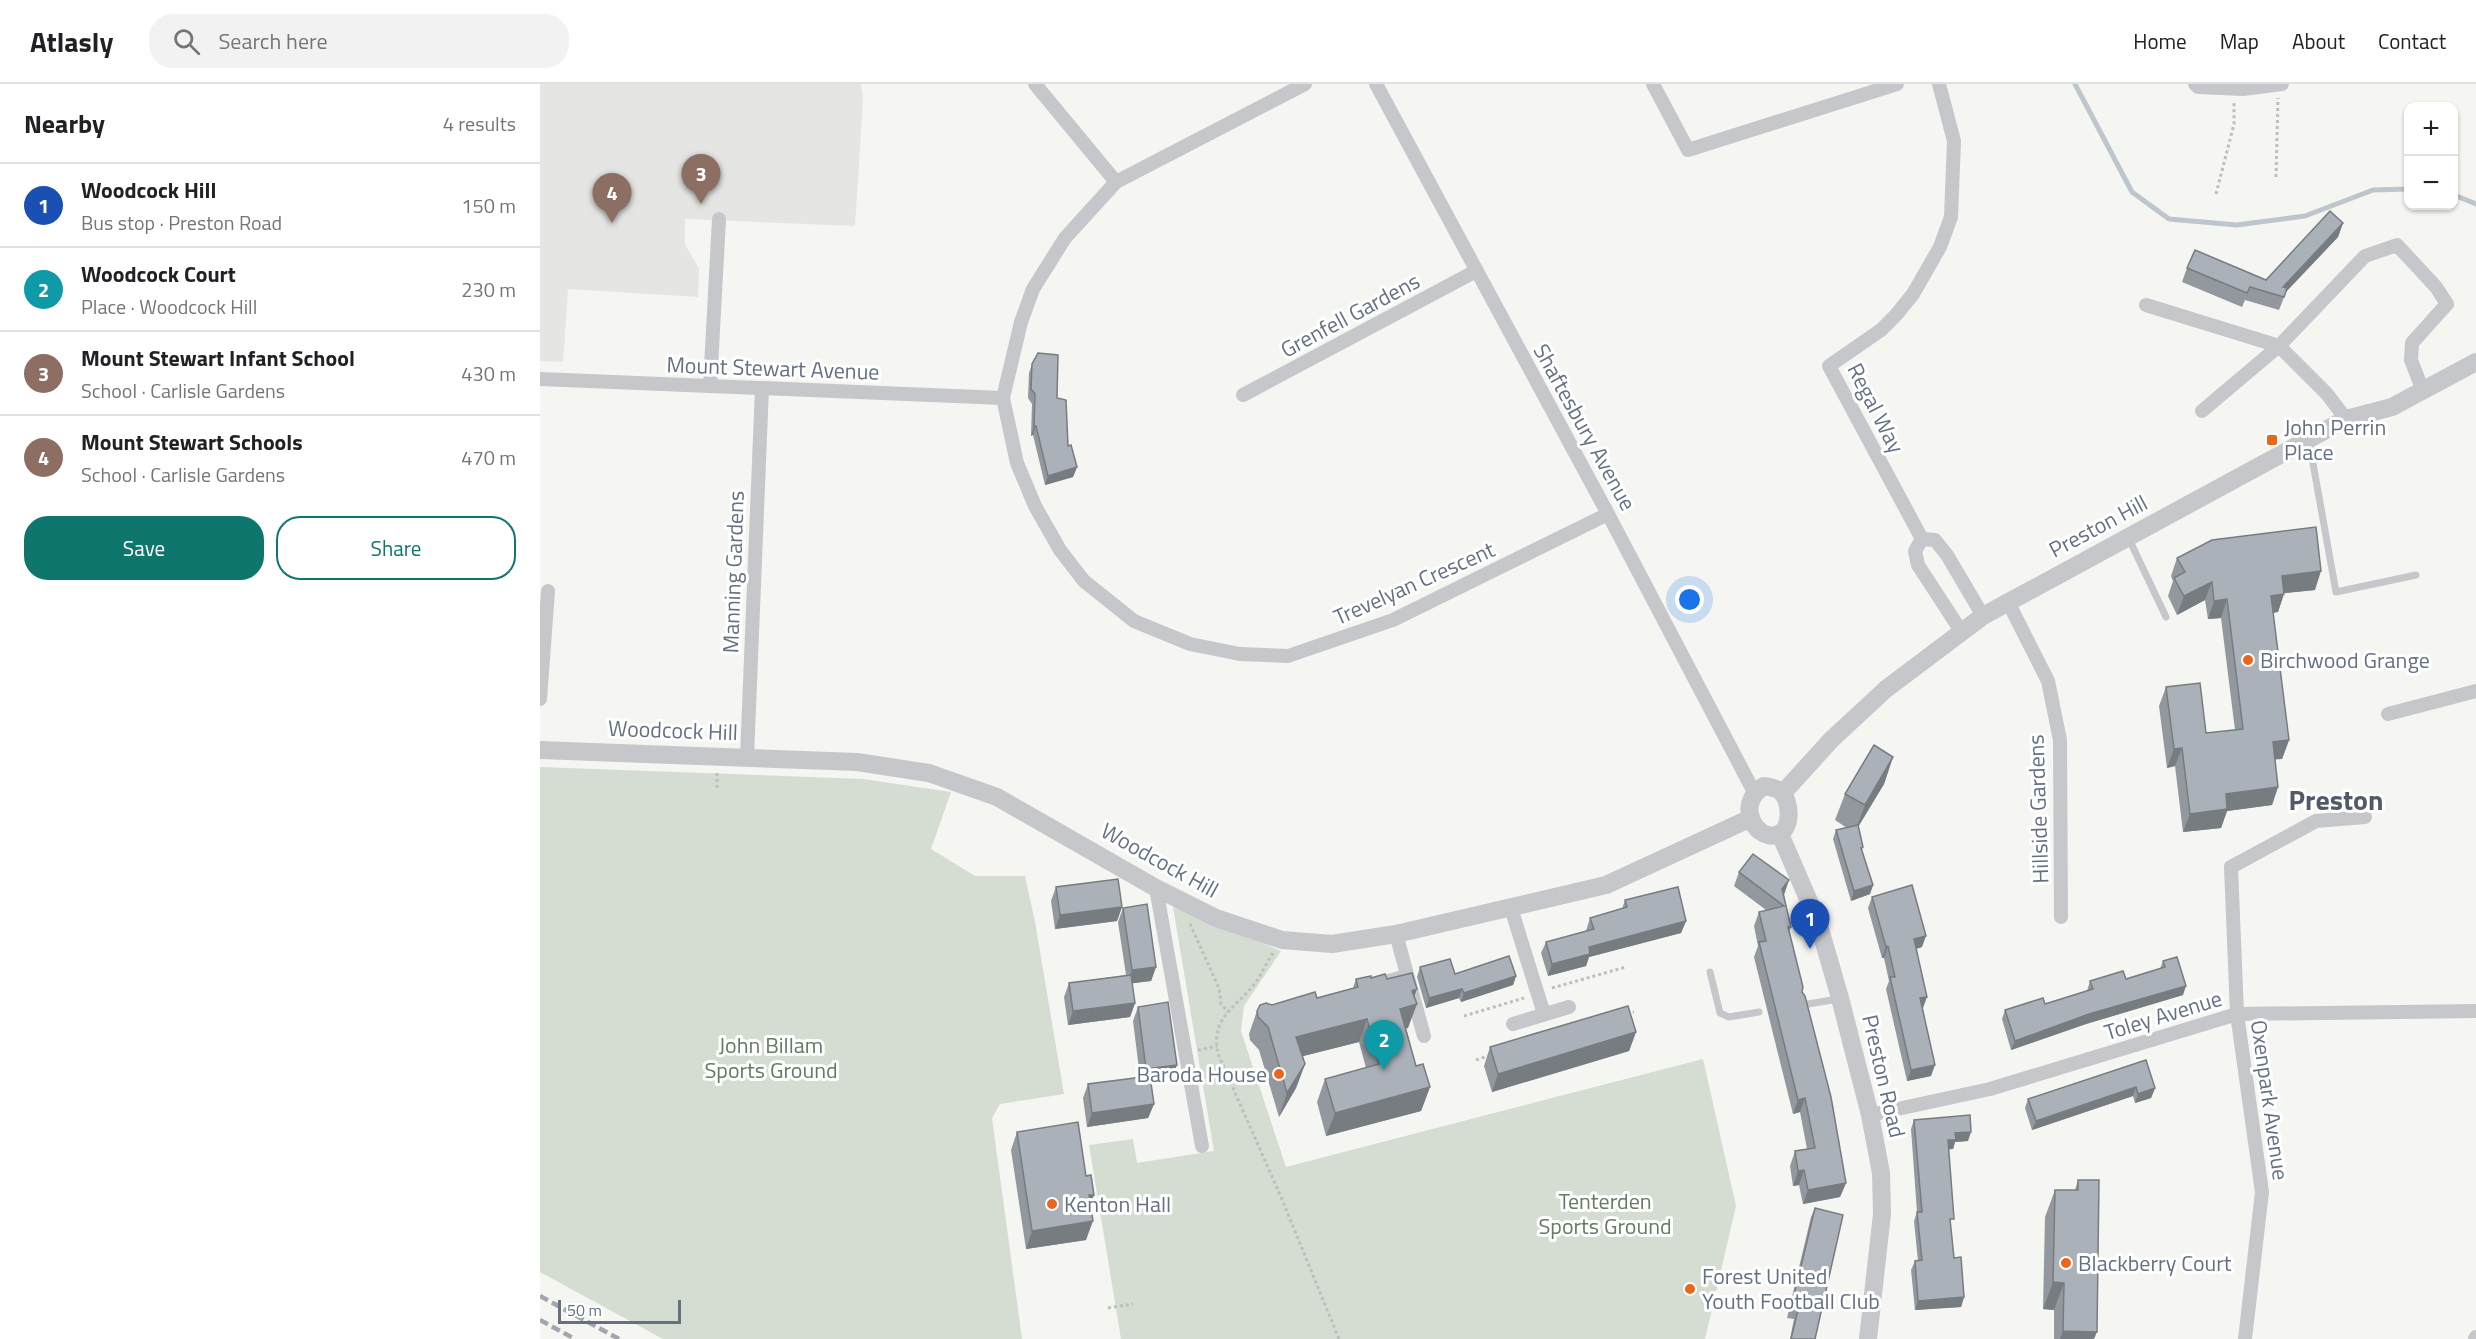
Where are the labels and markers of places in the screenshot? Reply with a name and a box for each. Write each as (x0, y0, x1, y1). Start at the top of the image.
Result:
pin: 3 (682, 154, 720, 204)
pin: 4 (592, 174, 632, 223)
place label: John Perrin Place (2284, 410, 2386, 469)
marker: John Perrin Place (2265, 433, 2279, 447)
place label: Birchwood Grange (2260, 643, 2430, 677)
marker: Birchwood Grange (2241, 653, 2255, 667)
pin: 1 (1790, 900, 1830, 949)
pin: 2 (1364, 1020, 1404, 1070)
place label: Baroda House (1137, 1057, 1267, 1091)
marker: Baroda House (1272, 1067, 1286, 1081)
place label: Kenton Hall (1064, 1187, 1171, 1221)
marker: Kenton Hall (1045, 1197, 1059, 1211)
place label: Blackberry Court (2078, 1246, 2232, 1280)
marker: Blackberry Court (2059, 1256, 2073, 1270)
place label: Forest United Youth Football Club (1702, 1259, 1880, 1318)
marker: Forest United Youth Football Club (1683, 1282, 1697, 1296)

